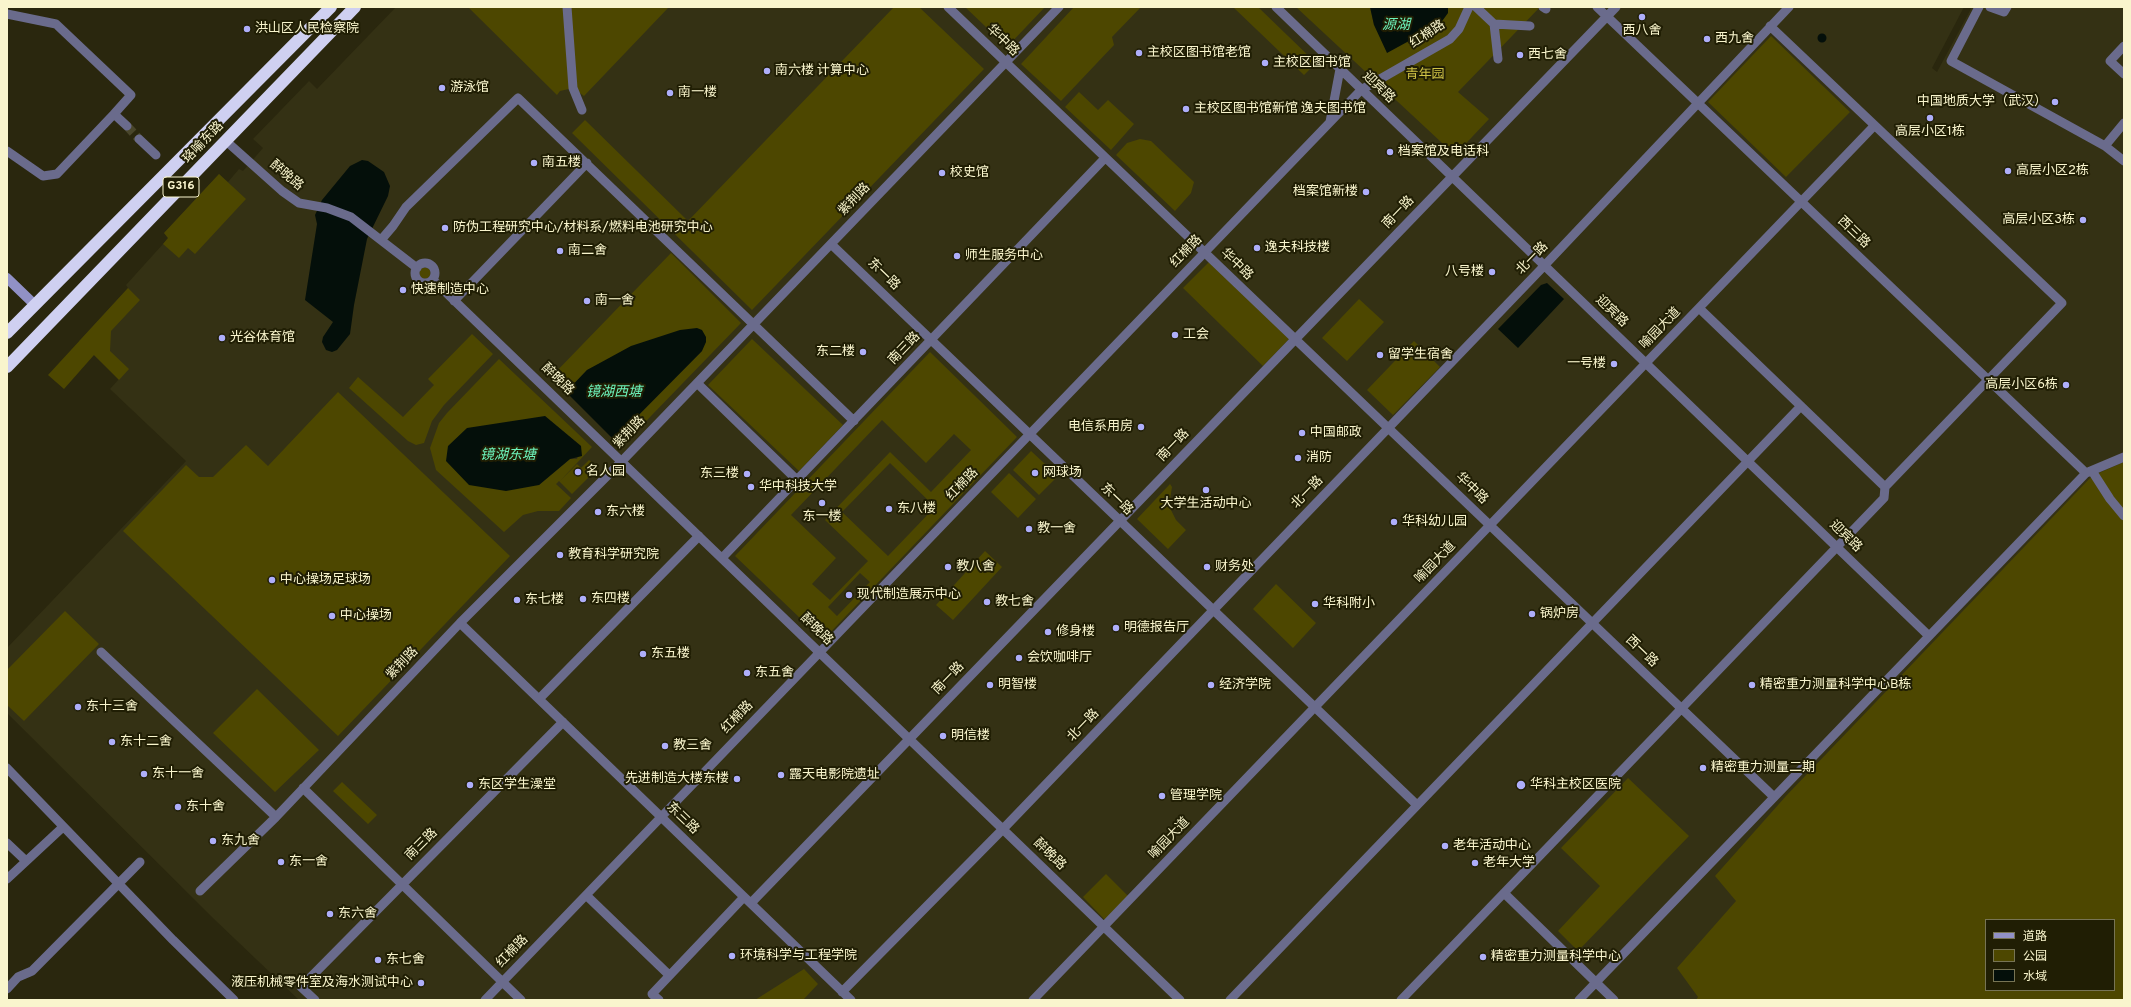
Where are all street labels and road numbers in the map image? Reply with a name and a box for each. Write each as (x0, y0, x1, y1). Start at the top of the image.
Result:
street label: 红棉路 (1407, 18, 1449, 52)
street label: 华中路 (983, 22, 1021, 60)
street label: 迎宾路 (1359, 69, 1397, 107)
street label: 珞喻东路 (180, 119, 228, 167)
street label: 醉晚路 (266, 157, 306, 195)
road number: G316 (163, 177, 199, 197)
street label: 紫荆路 (836, 181, 874, 219)
street label: 南一路 (1380, 194, 1418, 232)
street label: 西三路 (1834, 214, 1872, 252)
street label: 红棉路 (1168, 233, 1206, 271)
street label: 北一路 (1514, 240, 1552, 278)
street label: 华中路 (1217, 246, 1255, 284)
street label: 东一路 (864, 256, 902, 294)
street label: 迎宾路 (1592, 293, 1630, 331)
street label: 喻园大道 (1637, 305, 1685, 353)
street label: 南三路 (886, 330, 924, 368)
street label: 醉晚路 (538, 361, 576, 399)
street label: 紫荆路 (611, 414, 649, 452)
street label: 南一路 (1155, 427, 1193, 465)
street label: 红棉路 (944, 466, 982, 504)
street label: 华中路 (1452, 470, 1490, 508)
street label: 北一路 (1289, 474, 1327, 512)
street label: 东一路 (1097, 481, 1135, 519)
street label: 迎宾路 (1826, 518, 1864, 556)
street label: 喻园大道 (1412, 539, 1460, 587)
street label: 醉晚路 (797, 611, 835, 649)
street label: 西一路 (1622, 633, 1660, 671)
street label: 紫荆路 (384, 645, 422, 683)
street label: 南一路 (930, 660, 968, 698)
street label: 红棉路 (719, 699, 757, 737)
street label: 北一路 (1065, 707, 1103, 745)
street label: 东三路 (663, 800, 701, 838)
street label: 喻园大道 (1146, 815, 1194, 863)
street label: 南三路 (403, 826, 441, 864)
street label: 醉晚路 (1030, 836, 1068, 874)
street label: 红棉路 (494, 933, 532, 971)

